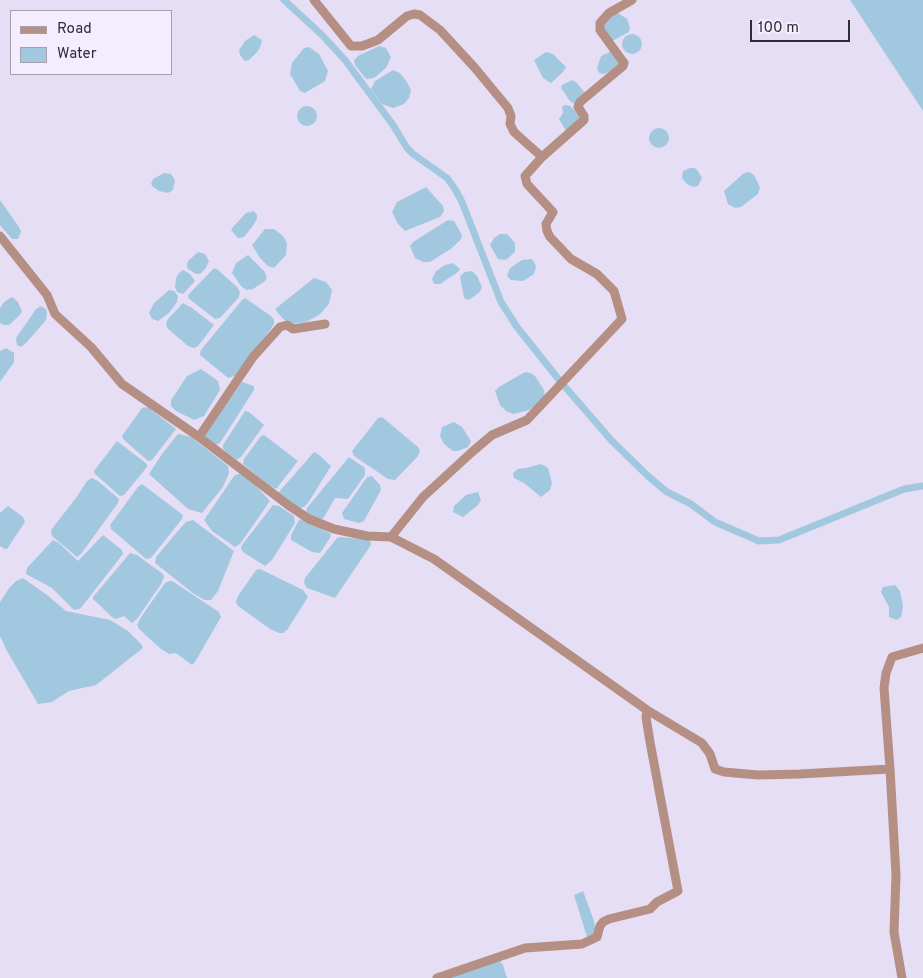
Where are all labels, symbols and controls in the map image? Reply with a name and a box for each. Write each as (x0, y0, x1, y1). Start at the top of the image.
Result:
legend (10, 10, 172, 75)
scale bar (753, 10, 853, 42)
text: 100 m (758, 19, 799, 38)
text: Road (57, 20, 92, 39)
text: Water (57, 45, 96, 64)

